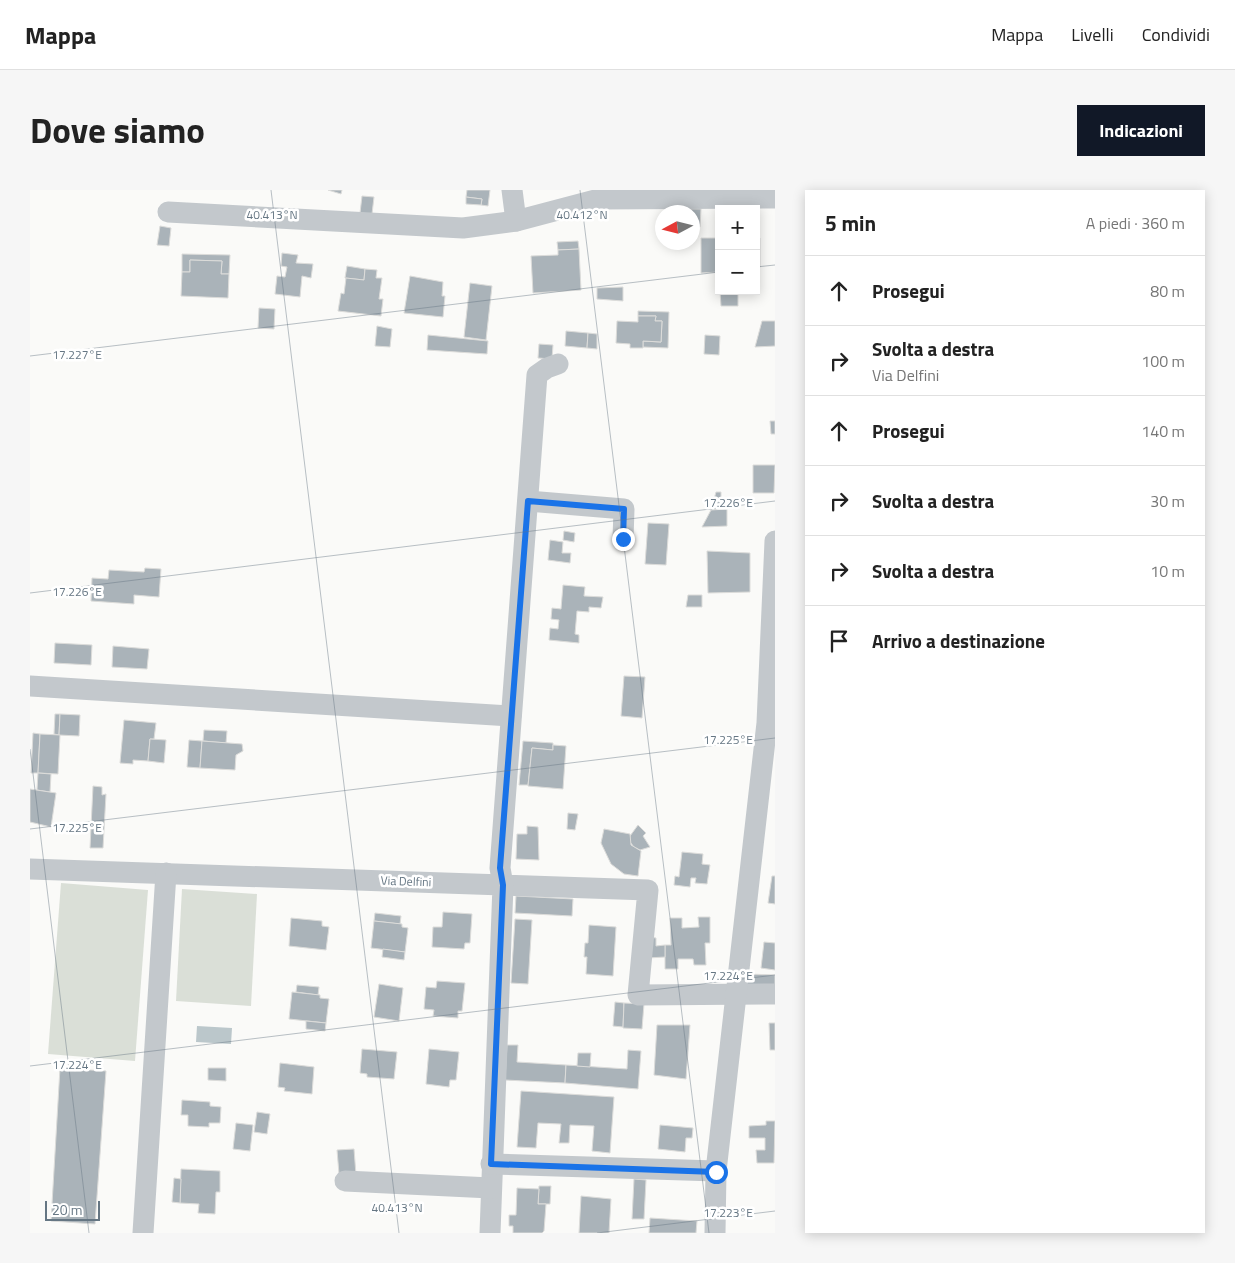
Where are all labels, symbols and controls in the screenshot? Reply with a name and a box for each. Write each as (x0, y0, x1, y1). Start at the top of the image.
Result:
text: Mappa (25, 17, 96, 53)
text: Mappa (991, 21, 1043, 48)
text: Livelli (1071, 21, 1114, 48)
text: Condividi (1142, 21, 1210, 48)
text: Dove siamo (30, 103, 205, 157)
button: Indicazioni (1077, 105, 1205, 156)
text: 40.413°N (246, 205, 298, 224)
text: 40.412°N (556, 205, 608, 224)
north arrow (655, 205, 700, 250)
map controls (715, 205, 760, 295)
button: + (715, 205, 760, 250)
text: 5 min (825, 207, 876, 239)
text: A piedi · 360 m (1086, 211, 1185, 235)
button: − (715, 250, 760, 295)
text: Prosegui (872, 276, 945, 305)
icon: ahead (825, 277, 853, 305)
text: 80 m (1150, 279, 1185, 303)
text: Svolta a destra (872, 334, 994, 363)
text: 17.227°E (52, 345, 102, 364)
icon: right (825, 347, 853, 375)
text: 100 m (1141, 349, 1185, 373)
text: Via Delfini (872, 363, 939, 387)
text: Prosegui (872, 416, 945, 445)
icon: ahead (825, 417, 853, 445)
text: 140 m (1141, 419, 1185, 443)
text: Svolta a destra (872, 486, 994, 515)
icon: right (825, 487, 853, 515)
text: 30 m (1150, 489, 1185, 513)
text: 17.226°E (703, 493, 753, 512)
route end (612, 528, 635, 551)
text: Svolta a destra (872, 556, 994, 585)
icon: right (825, 557, 853, 585)
text: 10 m (1150, 559, 1185, 583)
text: 17.226°E (52, 582, 102, 601)
text: Arrivo a destinazione (872, 626, 1045, 655)
icon: arrive (825, 627, 853, 655)
text: 17.225°E (703, 730, 753, 749)
text: 17.225°E (52, 818, 102, 837)
street label: Via Delfini (380, 871, 432, 891)
text: 17.224°E (703, 966, 753, 985)
text: 17.224°E (52, 1055, 102, 1074)
route start (705, 1161, 728, 1184)
scale bar (45, 1198, 100, 1221)
text: 40.413°N (371, 1198, 423, 1217)
text: 20 m (52, 1199, 82, 1220)
text: 17.223°E (703, 1203, 753, 1222)

